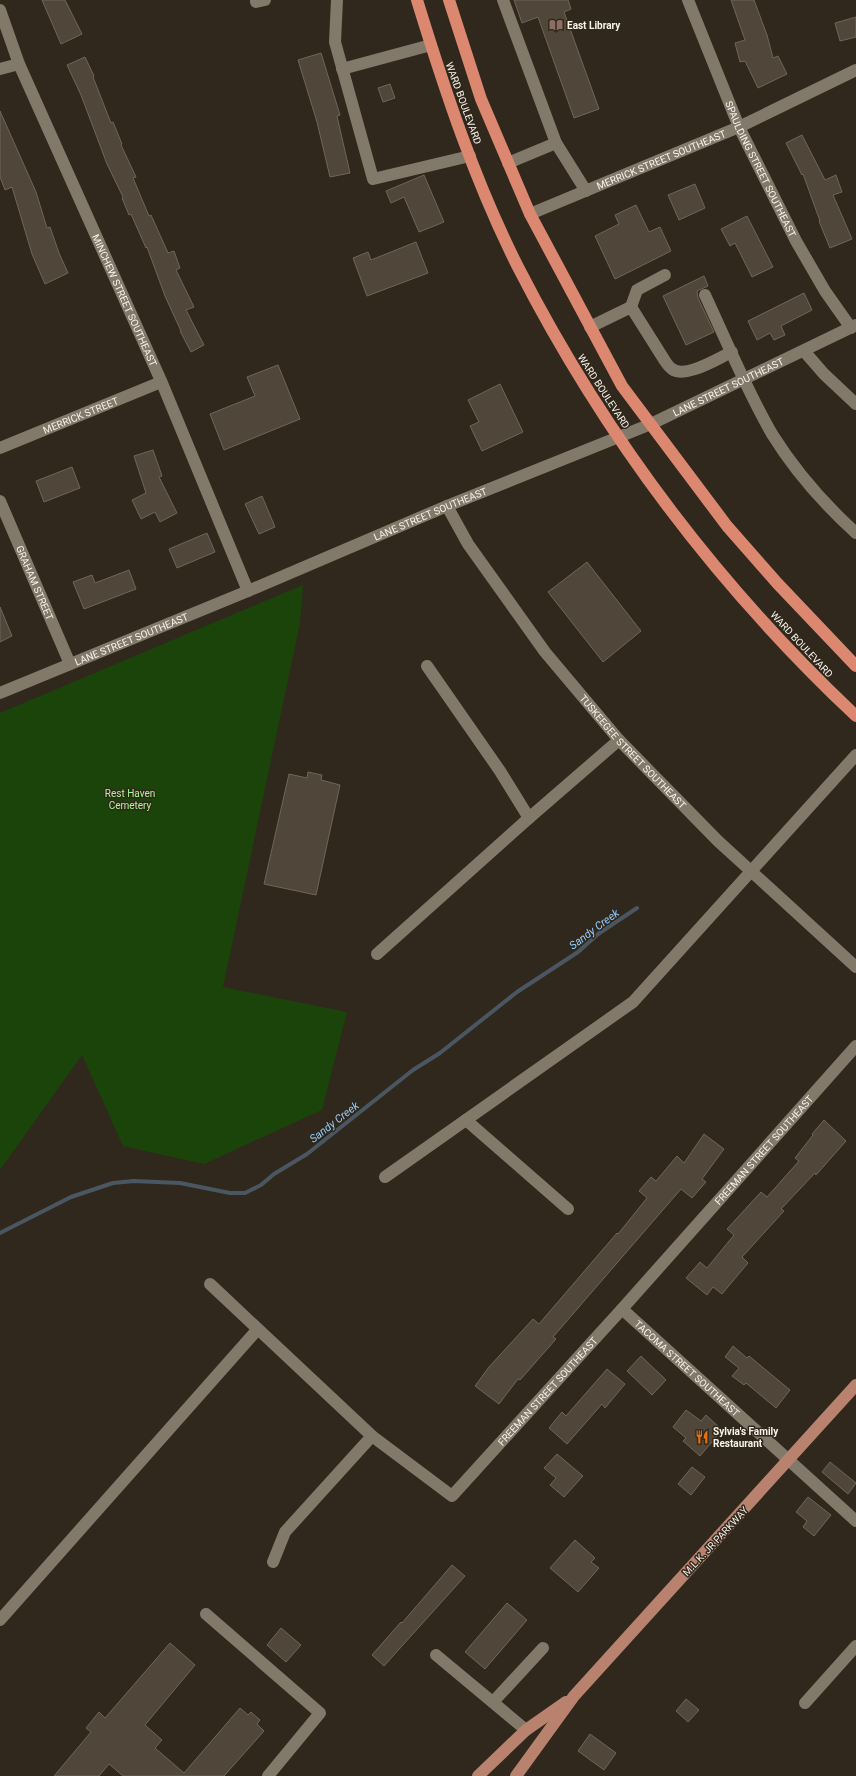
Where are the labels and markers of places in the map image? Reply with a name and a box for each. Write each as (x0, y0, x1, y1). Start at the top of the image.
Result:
library icon: East Library (548, 17, 564, 33)
place label: East Library (567, 20, 621, 31)
place label: Sylvia's Family Restaurant (713, 1426, 779, 1449)
restaurant icon: Sylvia's Family Restaurant (694, 1429, 710, 1445)

